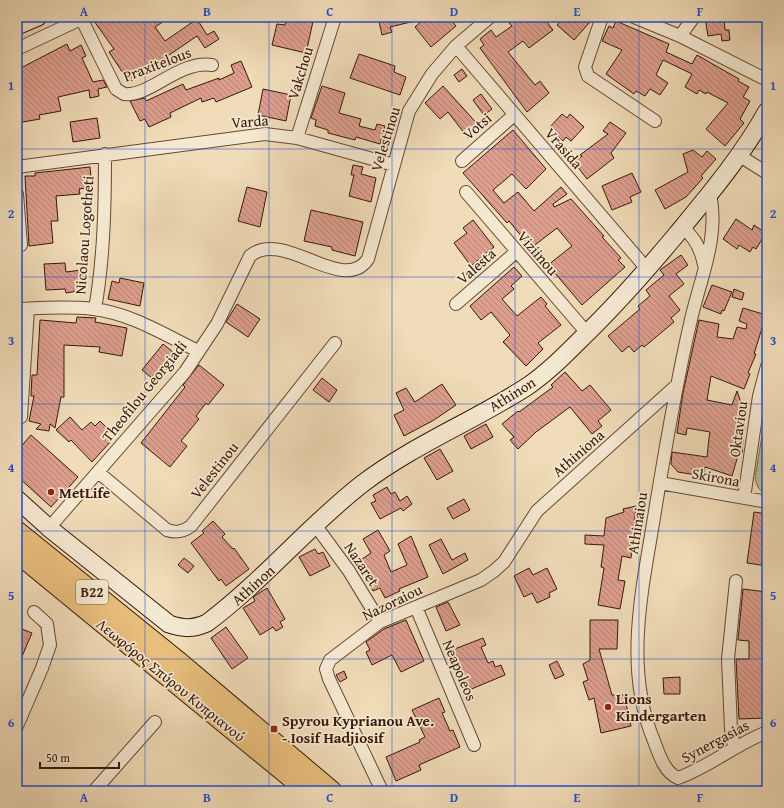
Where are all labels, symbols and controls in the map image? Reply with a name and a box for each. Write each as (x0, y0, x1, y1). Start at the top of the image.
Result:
text: A (80, 2, 89, 21)
text: B (203, 2, 211, 21)
text: C (326, 2, 334, 21)
text: D (450, 2, 458, 21)
text: E (574, 2, 581, 21)
text: F (697, 2, 704, 21)
street label: Praxitelous (120, 41, 194, 87)
street label: Vakchou (282, 43, 318, 102)
text: 1 (8, 76, 14, 95)
text: 1 (770, 76, 776, 95)
street label: Velestinou (365, 103, 405, 174)
street label: Votsi (458, 108, 496, 144)
street label: Varda (231, 109, 269, 133)
street label: Vrasida (540, 123, 588, 173)
street label: Nicolaou Logotheti (69, 175, 99, 295)
text: 2 (8, 204, 15, 223)
text: 2 (770, 204, 777, 223)
street label: Viziinou (513, 226, 564, 281)
street label: Valesta (452, 243, 500, 289)
text: 3 (8, 331, 14, 350)
text: 3 (770, 331, 776, 350)
street label: Theofilou Georgiadi (97, 336, 191, 446)
street label: Athinon (485, 371, 540, 417)
street label: Oktaviou (724, 399, 752, 458)
street label: Athiniona (547, 424, 609, 482)
street label: Velestinou (185, 436, 243, 503)
text: 4 (8, 458, 15, 477)
text: 4 (770, 458, 777, 477)
street label: Skirona (690, 462, 742, 492)
place label: MetLife (59, 482, 110, 503)
marker: MetLife (46, 487, 56, 497)
street label: Athinaiou (622, 490, 652, 556)
street label: Nazaret (340, 538, 385, 591)
street label: Athinon (227, 560, 280, 610)
street label: Nazoraiou (359, 578, 426, 626)
road number: B22 (76, 580, 108, 604)
text: 5 (8, 586, 15, 605)
text: 5 (770, 586, 777, 605)
street label: Λεωφόρος Σπύρου Κυπριανού (92, 613, 250, 747)
street label: Neapoleos (438, 636, 482, 704)
place label: Lions Kindergarten (616, 688, 706, 726)
marker: Lions Kindergarten (603, 702, 613, 712)
place label: Spyrou Kyprianou Ave. - Iosif Hadjiosif (282, 710, 434, 748)
text: 6 (8, 713, 15, 732)
text: 6 (770, 713, 777, 732)
street label: Synergasias (677, 714, 753, 768)
marker: Spyrou Kyprianou Ave. - Iosif Hadjiosif (269, 724, 279, 734)
scale bar (40, 744, 119, 770)
text: 50 m (46, 749, 70, 766)
text: A (80, 788, 89, 807)
text: B (203, 788, 211, 807)
text: C (326, 788, 334, 807)
text: D (450, 788, 458, 807)
text: E (574, 788, 581, 807)
text: F (697, 788, 704, 807)

